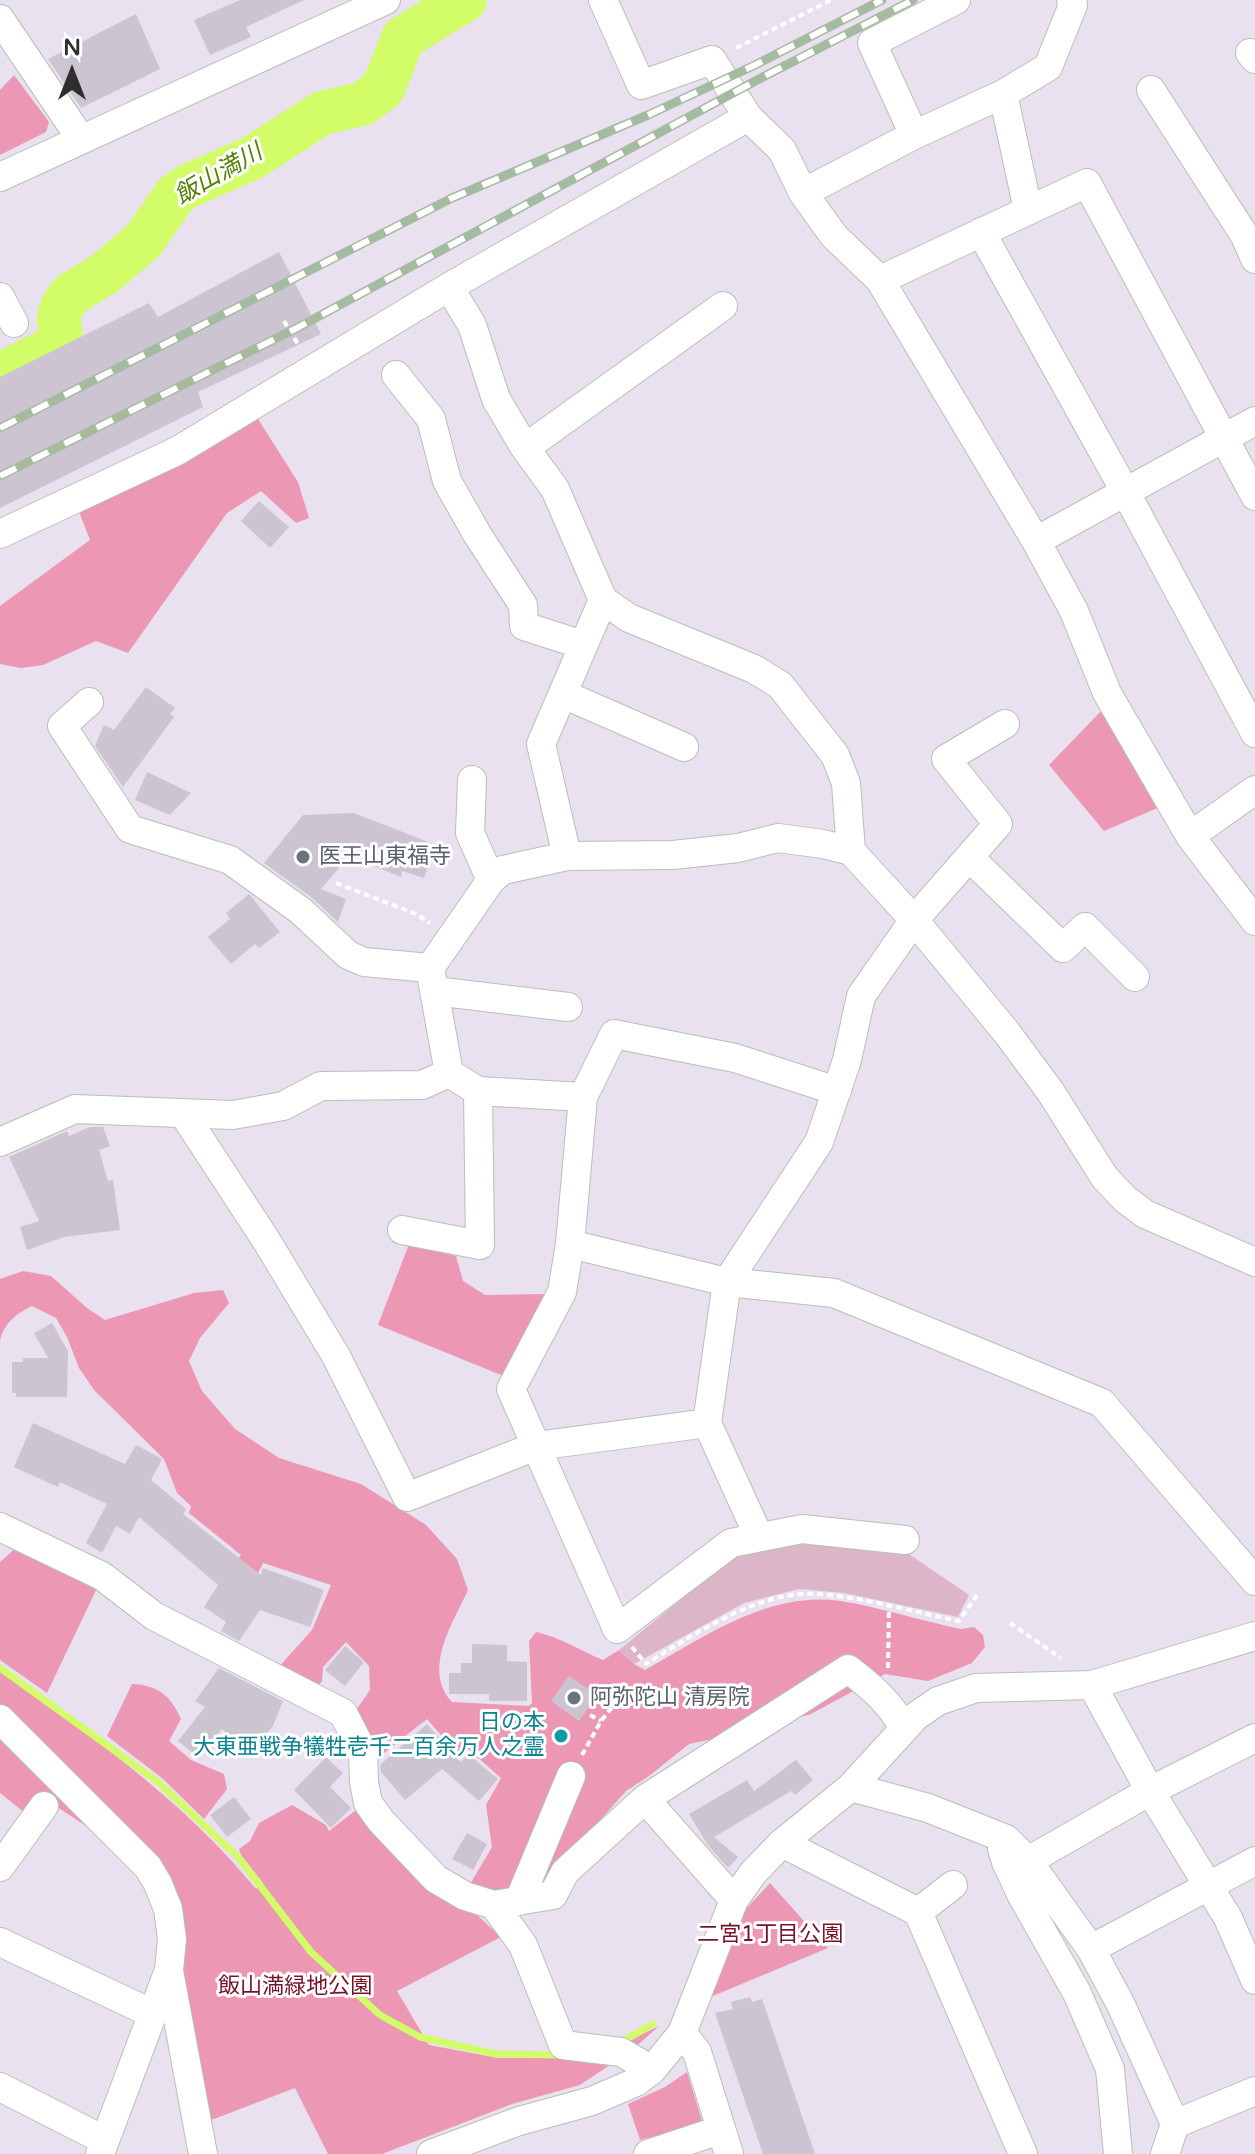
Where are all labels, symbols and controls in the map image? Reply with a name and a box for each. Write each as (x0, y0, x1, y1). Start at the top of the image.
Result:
north arrow (32, 32, 112, 112)
text: N (63, 35, 81, 61)
water label: 飯山満川 (170, 139, 268, 211)
place label: 医王山東福寺 (319, 844, 451, 870)
marker: 医王山東福寺 (294, 848, 312, 866)
place label: 阿弥陀山 清房院 (590, 1685, 750, 1711)
marker: 阿弥陀山 清房院 (565, 1689, 583, 1707)
place label: 日の本 大東亜戦争犠牲壱千二百余万人之霊 (193, 1710, 545, 1762)
marker: 日の本 大東亜戦争犠牲壱千二百余万人之霊 (552, 1727, 570, 1745)
park label: 二宮1丁目公園 (697, 1922, 843, 1948)
park label: 飯山満緑地公園 (218, 1974, 372, 2000)

